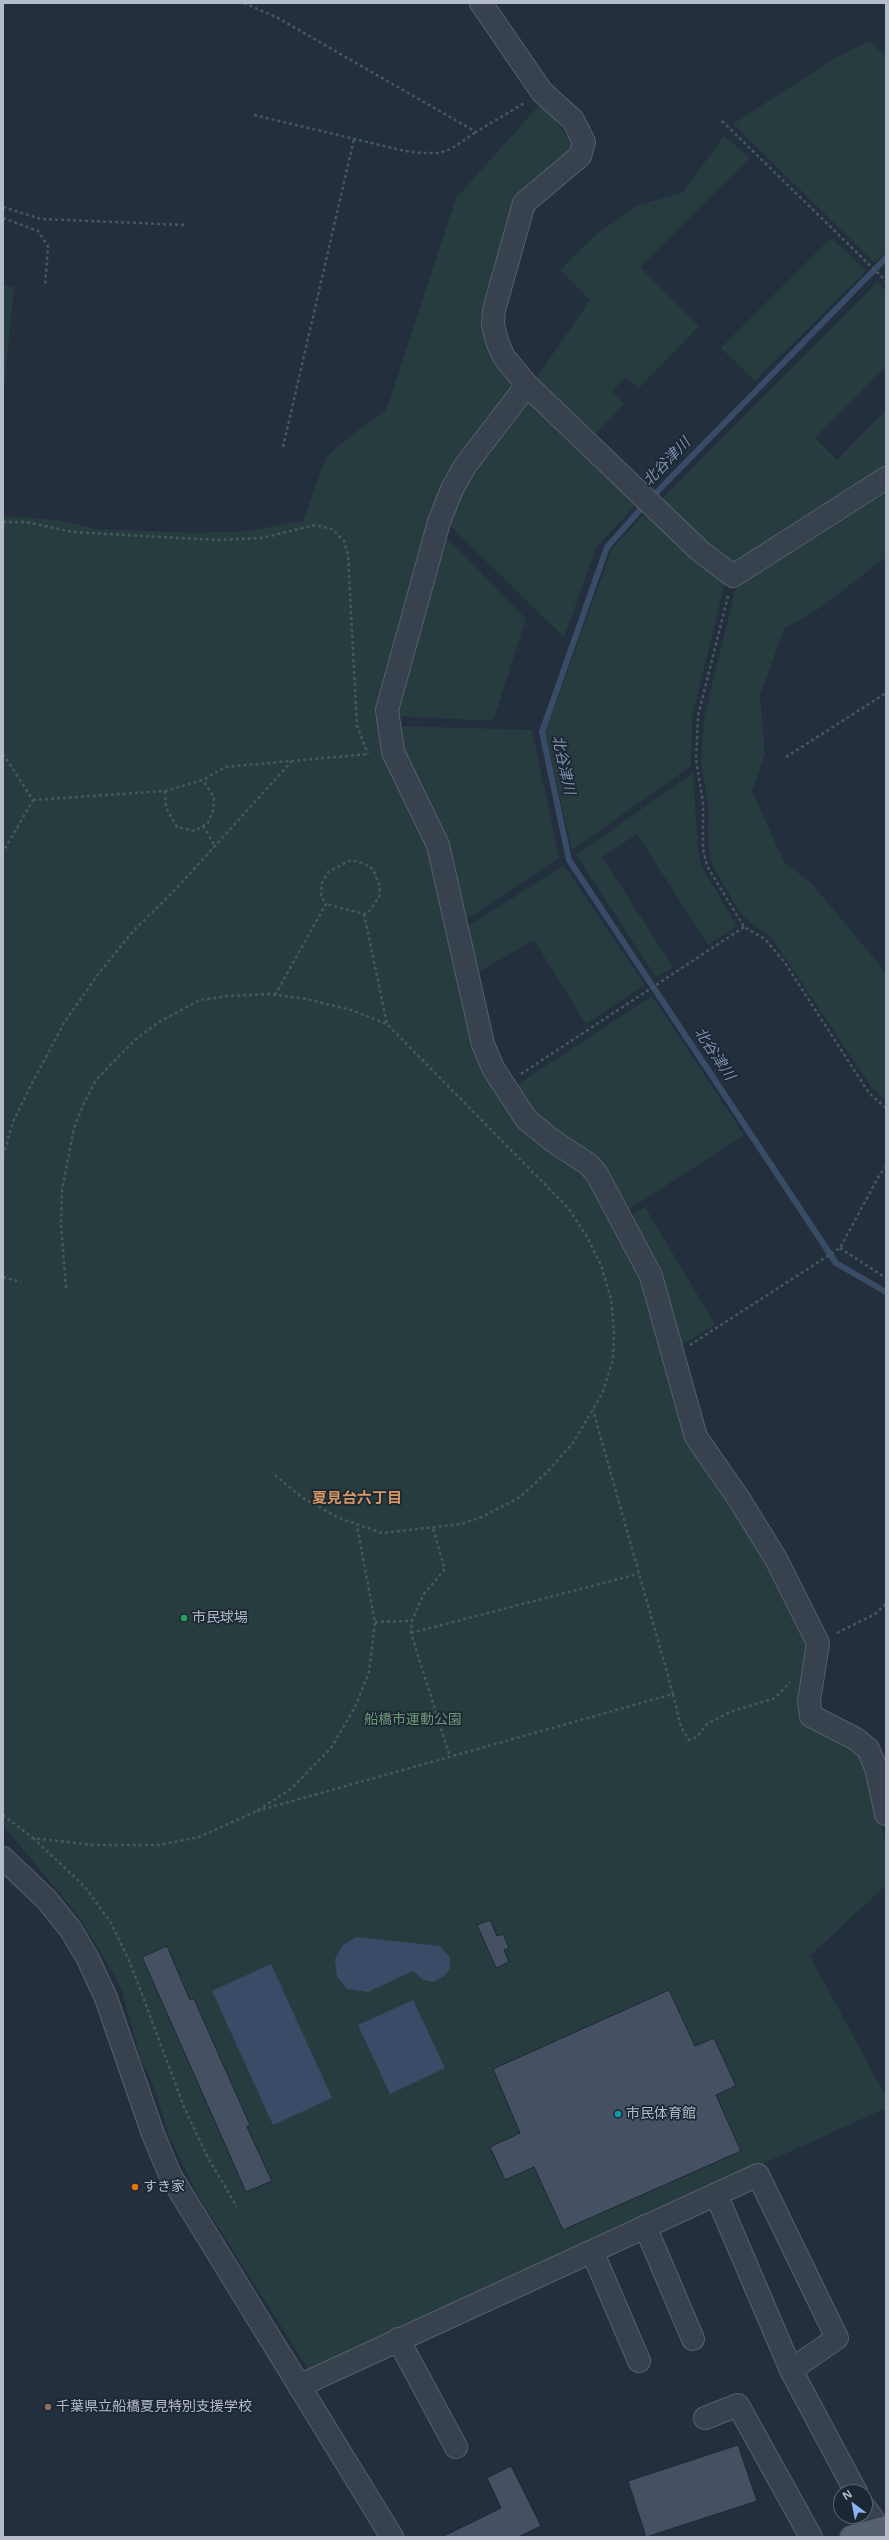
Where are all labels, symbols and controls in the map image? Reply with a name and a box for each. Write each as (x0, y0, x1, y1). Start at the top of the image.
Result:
water label: 北谷津川 (640, 434, 694, 490)
water label: 北谷津川 (548, 734, 578, 796)
water label: 北谷津川 (690, 1024, 738, 1084)
district label: 夏見台六丁目 (312, 1490, 402, 1508)
place label: 市民球場 (192, 1610, 248, 1626)
marker: 市民球場 (179, 1613, 189, 1623)
park label: 船橋市運動公園 (364, 1712, 462, 1728)
place label: 市民体育館 (626, 2106, 696, 2122)
marker: 市民体育館 (613, 2109, 623, 2119)
place label: すき家 (143, 2179, 185, 2195)
marker: すき家 (130, 2182, 140, 2192)
place label: 千葉県立船橋夏見特別支援学校 (56, 2399, 252, 2415)
marker: 千葉県立船橋夏見特別支援学校 (43, 2402, 53, 2412)
north arrow (833, 2484, 873, 2524)
text: N (839, 2486, 855, 2503)

